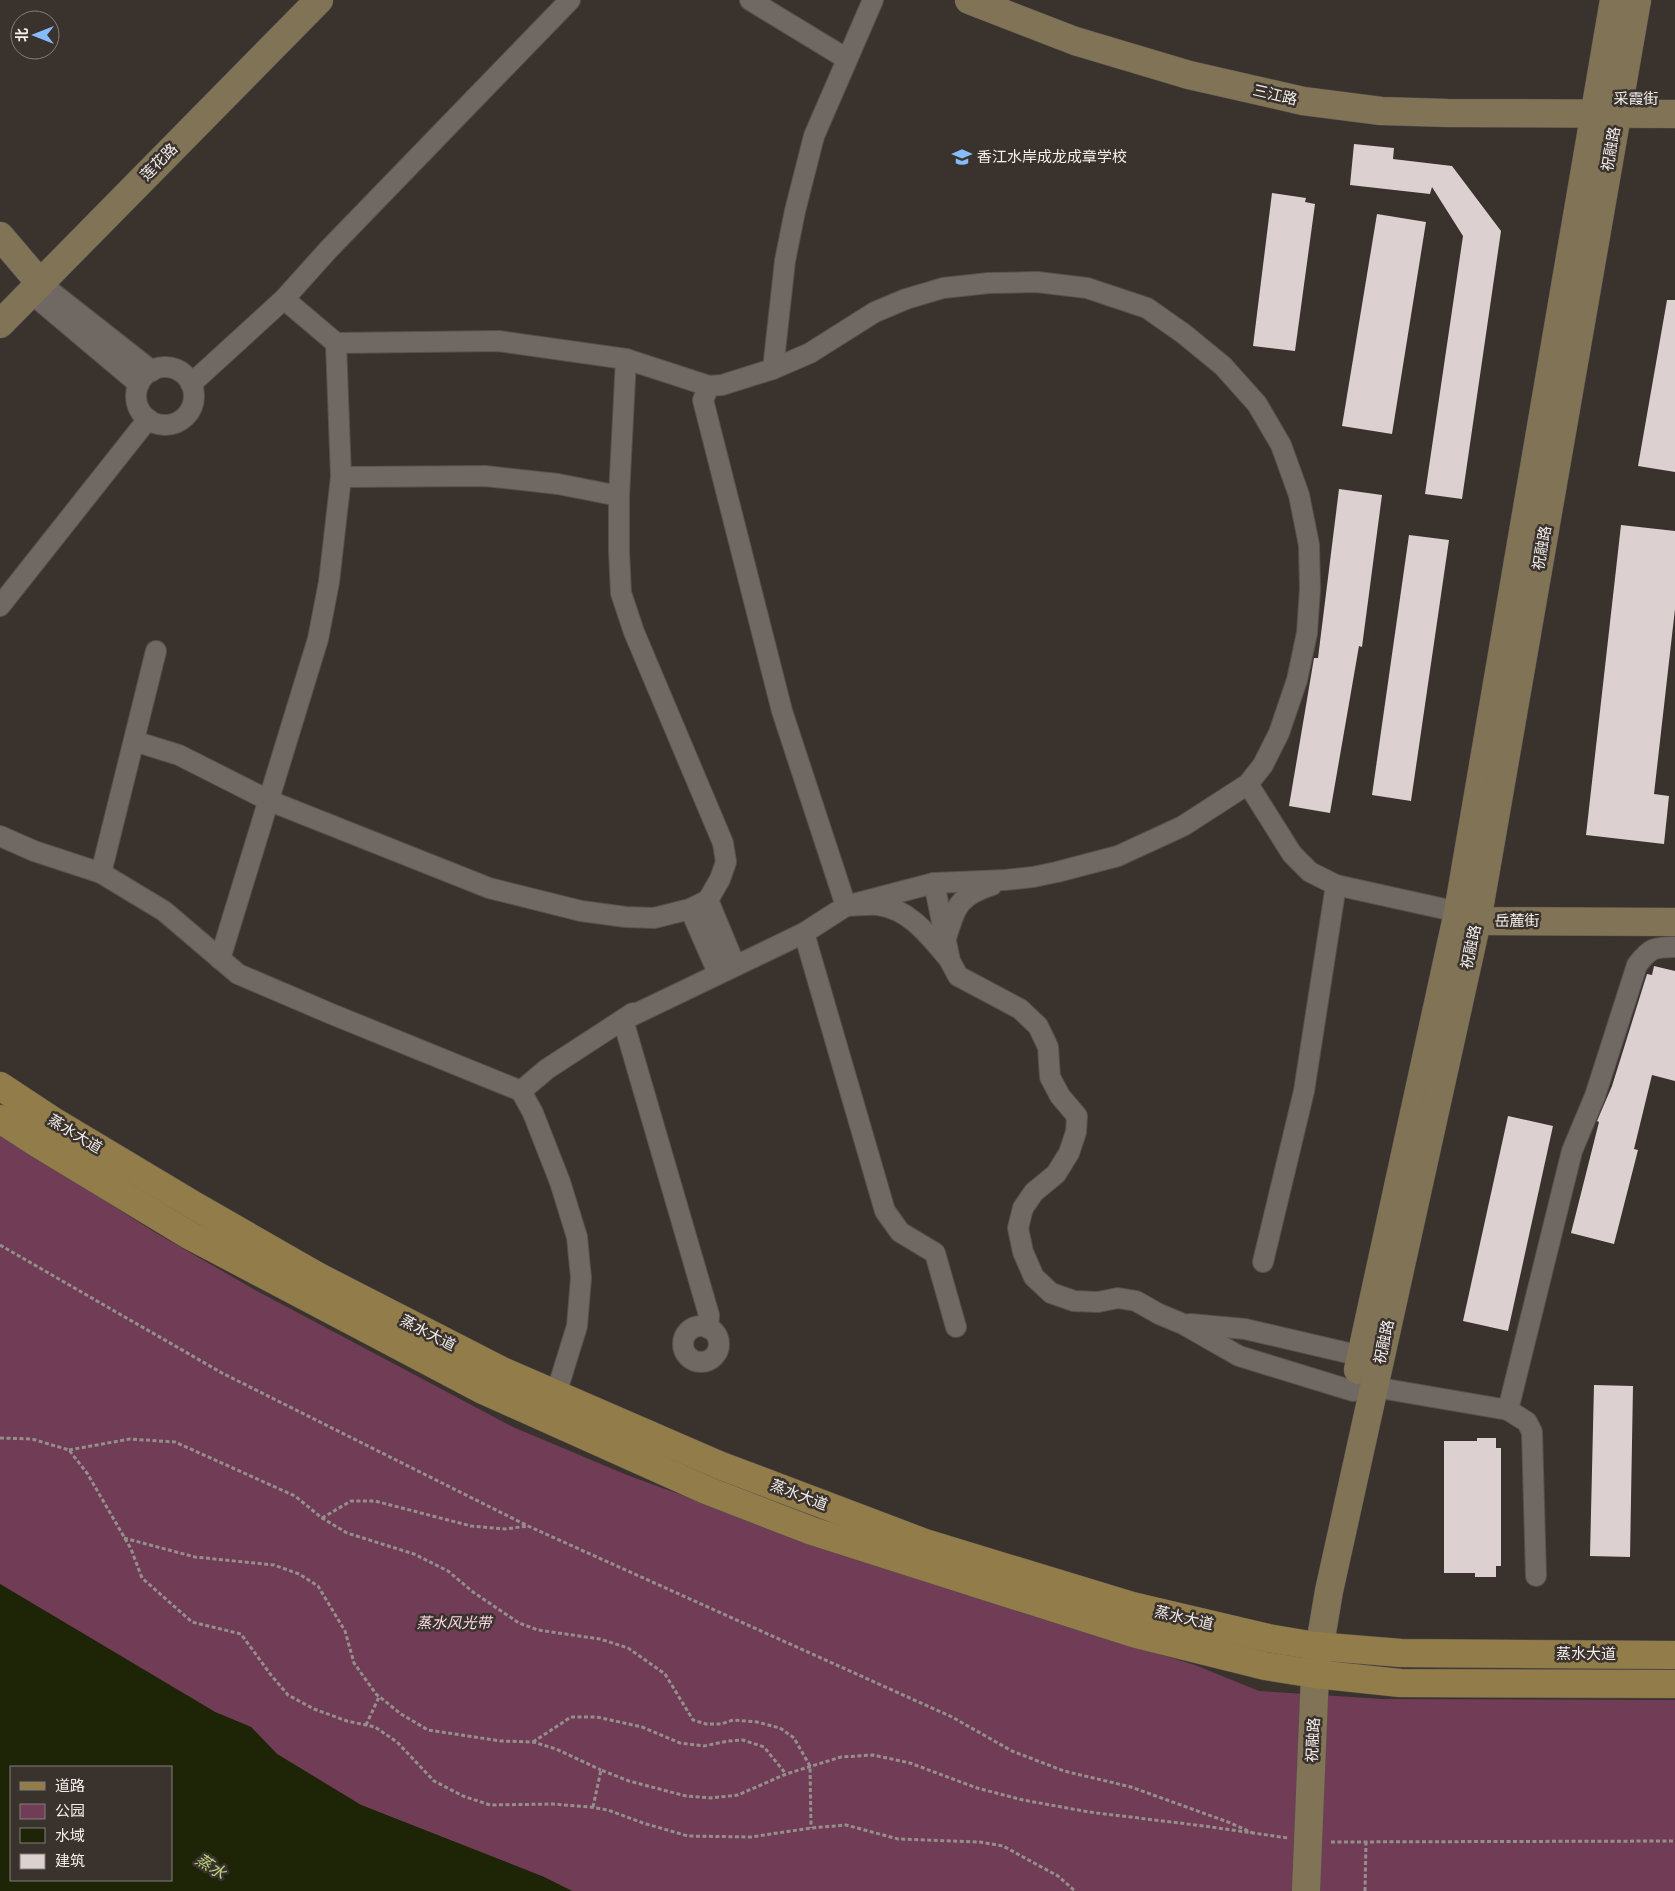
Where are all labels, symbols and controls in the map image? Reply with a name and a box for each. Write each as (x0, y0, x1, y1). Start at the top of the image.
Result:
north arrow (10, 10, 60, 60)
text: 北 (11, 28, 31, 42)
street label: 三江路 (1251, 77, 1300, 110)
street label: 采霞街 (1613, 86, 1659, 109)
street label: 祝融路 (1594, 125, 1625, 173)
street label: 莲花路 (134, 137, 182, 185)
place label: 香江水岸成龙成章学校 (977, 144, 1127, 167)
school or university icon: 香江水岸成龙成章学校 (951, 146, 973, 168)
street label: 祝融路 (1525, 524, 1556, 572)
street label: 岳麓街 (1494, 908, 1540, 931)
street label: 祝融路 (1454, 922, 1485, 971)
street label: 蒸水大道 (44, 1107, 107, 1158)
street label: 蒸水大道 (397, 1308, 461, 1356)
street label: 祝融路 (1367, 1317, 1398, 1366)
street label: 蒸水大道 (767, 1472, 832, 1515)
street label: 蒸水大道 (1153, 1599, 1216, 1634)
park label: 蒸水风光带 (416, 1610, 493, 1633)
street label: 蒸水大道 (1556, 1641, 1616, 1664)
street label: 祝融路 (1299, 1717, 1324, 1763)
legend (10, 1766, 172, 1881)
text: 道路 (55, 1773, 85, 1796)
text: 公园 (55, 1798, 85, 1821)
text: 水域 (55, 1823, 85, 1846)
water label: 蒸水 (192, 1846, 232, 1884)
text: 建筑 (55, 1848, 85, 1871)

